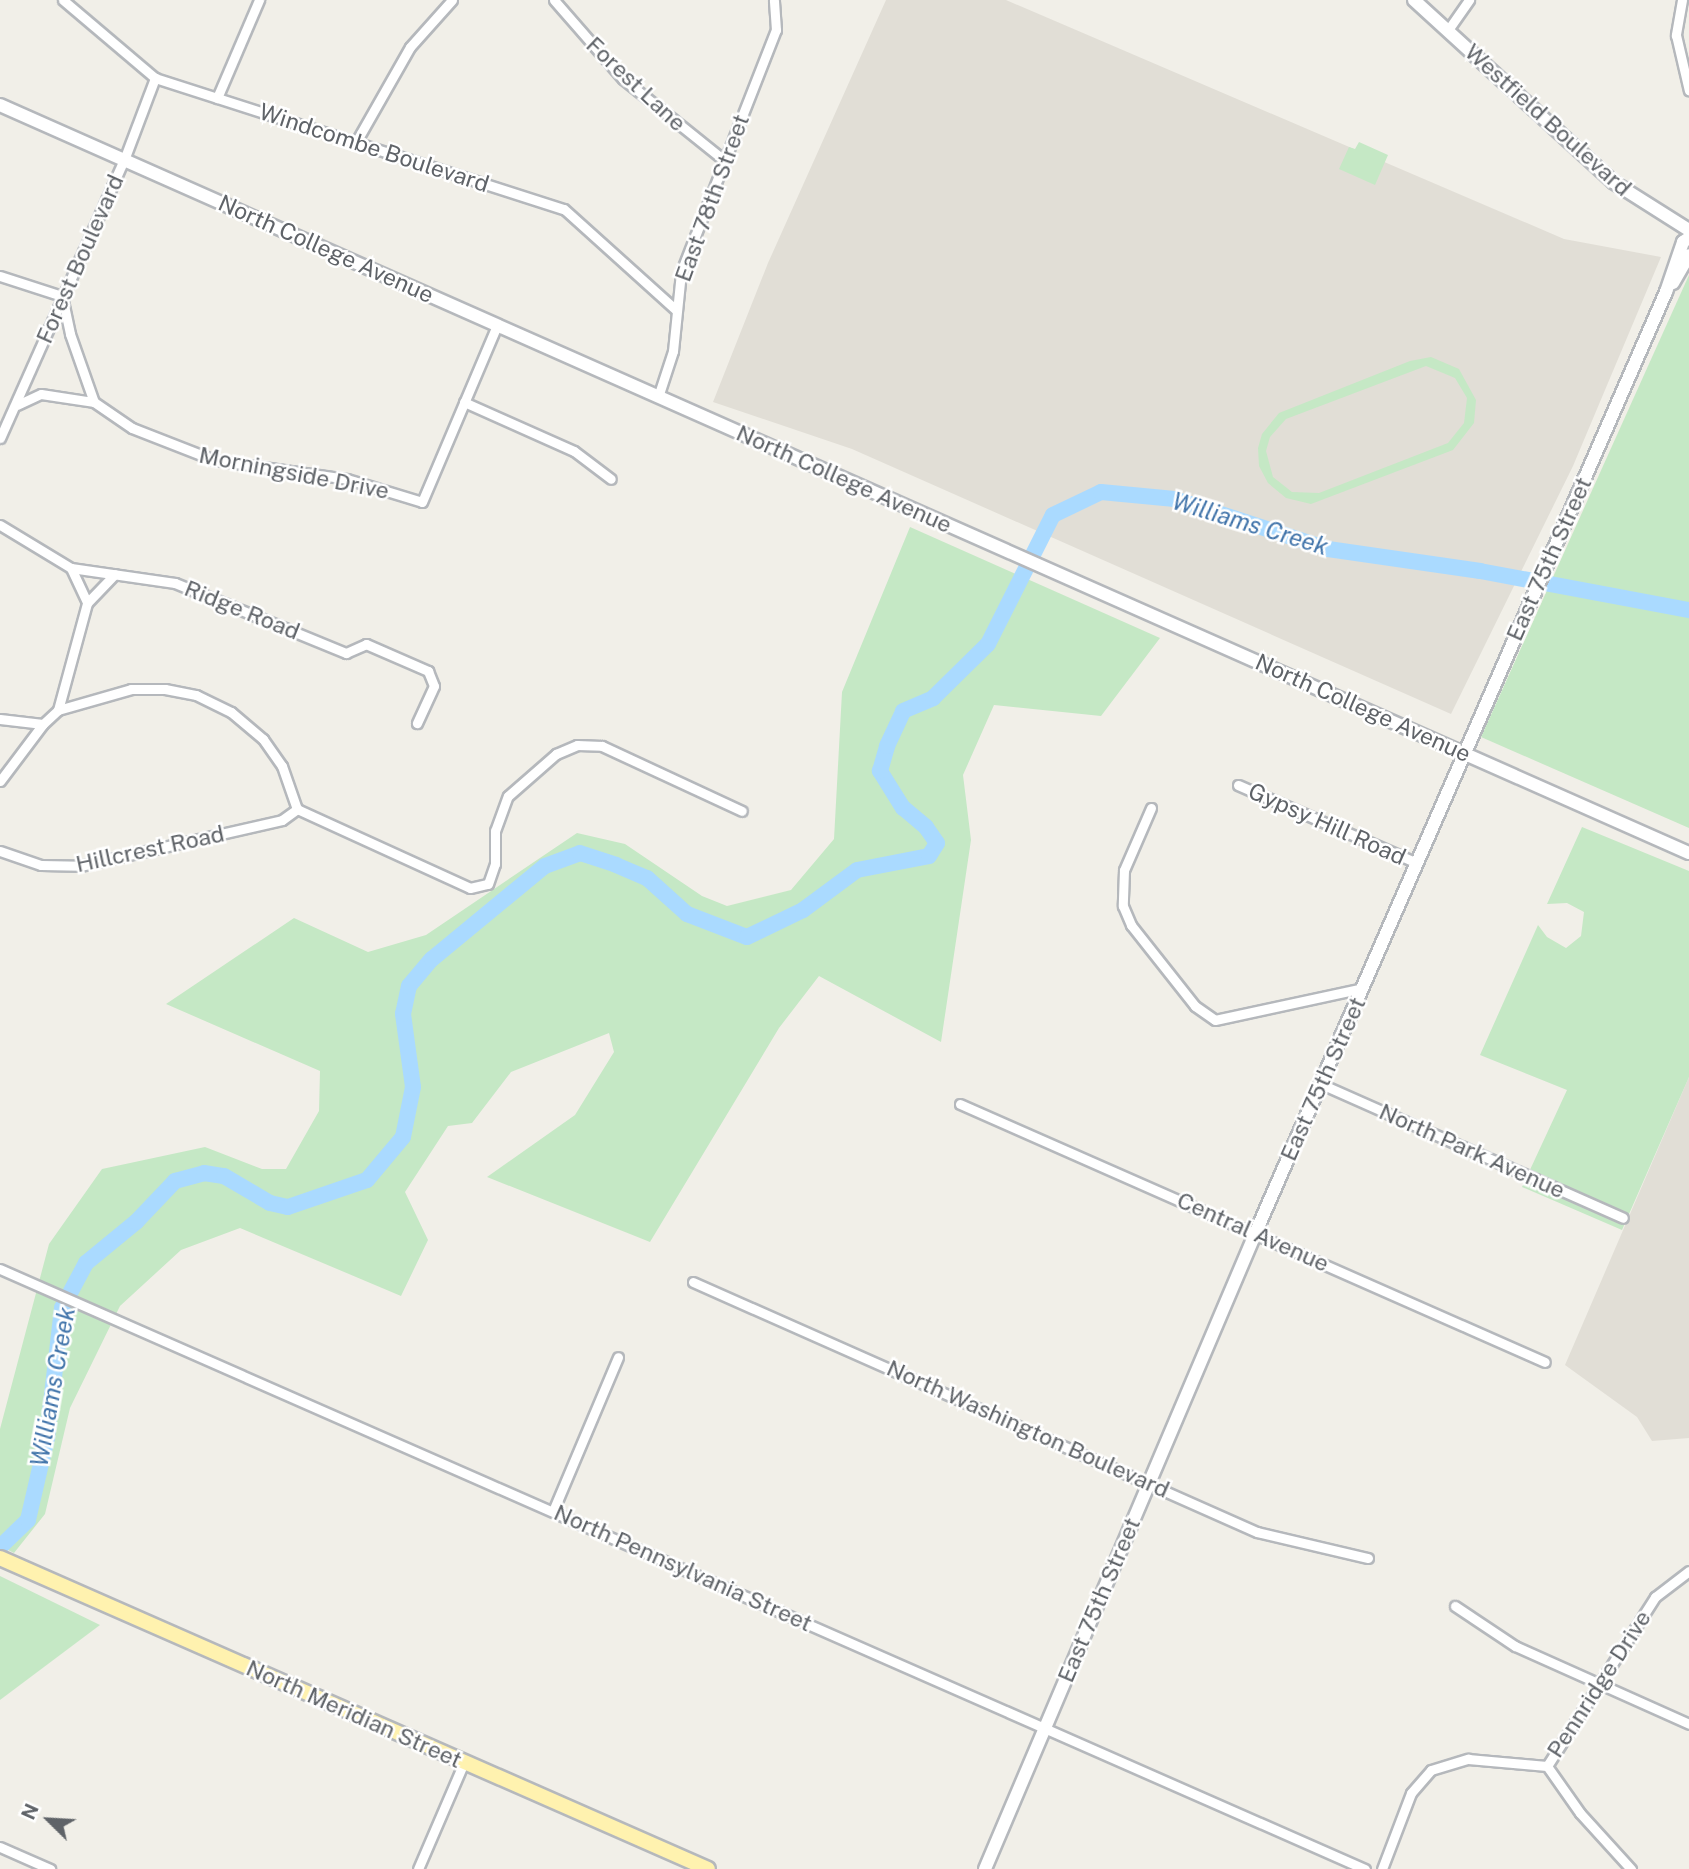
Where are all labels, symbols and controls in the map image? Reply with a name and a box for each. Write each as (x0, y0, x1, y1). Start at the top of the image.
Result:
street label: Forest Lane (581, 31, 691, 137)
street label: Westfield Boulevard (1459, 38, 1637, 202)
street label: Windcombe Boulevard (256, 98, 492, 198)
street label: East 78th Street (669, 111, 755, 285)
street label: Forest Boulevard (30, 170, 130, 348)
street label: North College Avenue (214, 189, 438, 309)
street label: North College Avenue (732, 419, 956, 539)
street label: Morningside Drive (197, 441, 391, 505)
street label: East 75th Street (1501, 473, 1597, 645)
water label: Williams Creek (1169, 487, 1331, 561)
street label: Ridge Road (180, 574, 304, 646)
street label: North College Avenue (1251, 648, 1475, 768)
street label: Gypsy Hill Road (1244, 777, 1410, 871)
street label: Hillcrest Road (73, 820, 227, 878)
street label: East 75th Street (1275, 993, 1371, 1165)
street label: North Park Avenue (1375, 1098, 1569, 1204)
street label: Central Avenue (1173, 1186, 1333, 1278)
water label: Williams Creek (25, 1305, 81, 1469)
street label: North Washington Boulevard (882, 1354, 1174, 1504)
street label: North Pennsylvania Street (550, 1499, 816, 1637)
street label: East 75th Street (1052, 1514, 1146, 1686)
street label: Pennridge Drive (1541, 1605, 1657, 1763)
street label: North Meridian Street (242, 1654, 466, 1774)
north arrow (14, 1785, 84, 1855)
text: N (17, 1800, 43, 1823)

